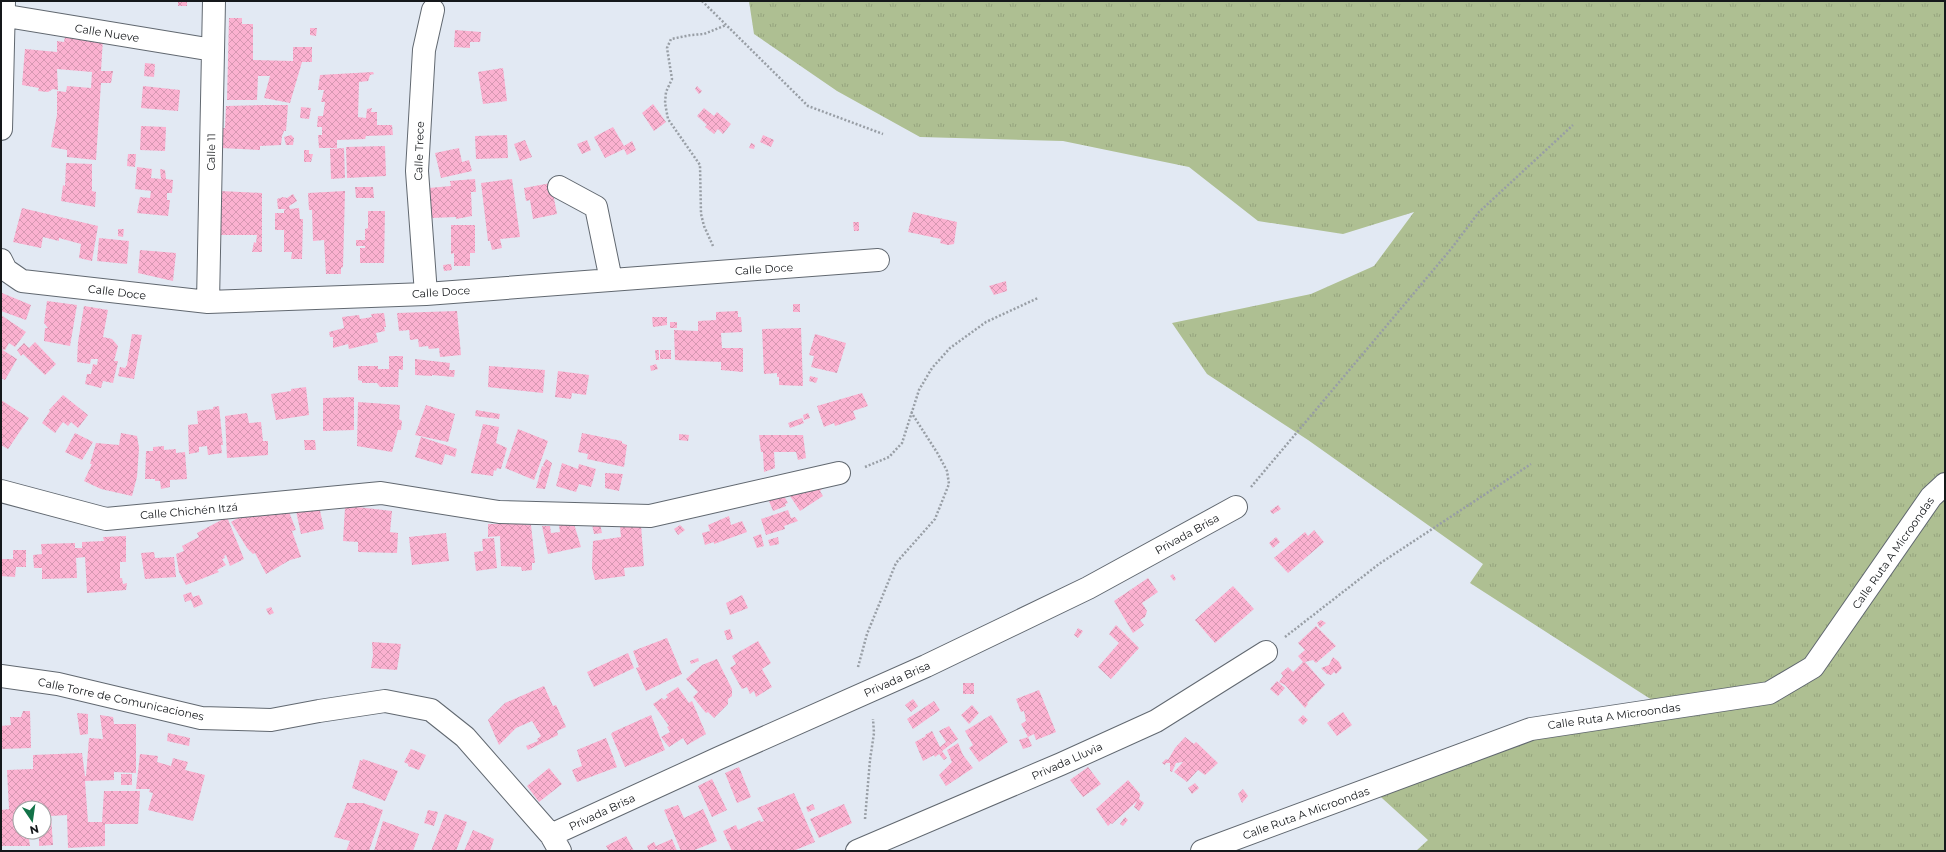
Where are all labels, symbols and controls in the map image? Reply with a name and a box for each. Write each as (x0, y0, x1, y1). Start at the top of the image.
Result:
street label: Calle Nueve (74, 21, 141, 45)
street label: Calle Trece (411, 121, 427, 181)
street label: Calle 11 (204, 133, 218, 171)
street label: Calle Doce (734, 260, 794, 278)
street label: Calle Doce (87, 281, 147, 303)
street label: Calle Doce (411, 283, 471, 301)
street label: Calle Ruta A Microondas (1849, 494, 1937, 612)
street label: Calle Chichén Itzá (139, 500, 239, 522)
street label: Privada Brisa (1152, 511, 1222, 557)
street label: Privada Brisa (862, 658, 932, 700)
street label: Calle Torre de Comunicaciones (37, 675, 206, 724)
street label: Calle Ruta A Microondas (1547, 700, 1682, 732)
street label: Privada Lluvia (1029, 739, 1105, 783)
street label: Calle Ruta A Microondas (1241, 783, 1372, 842)
street label: Privada Brisa (567, 791, 637, 833)
north arrow (12, 800, 52, 840)
text: N (28, 822, 40, 838)

